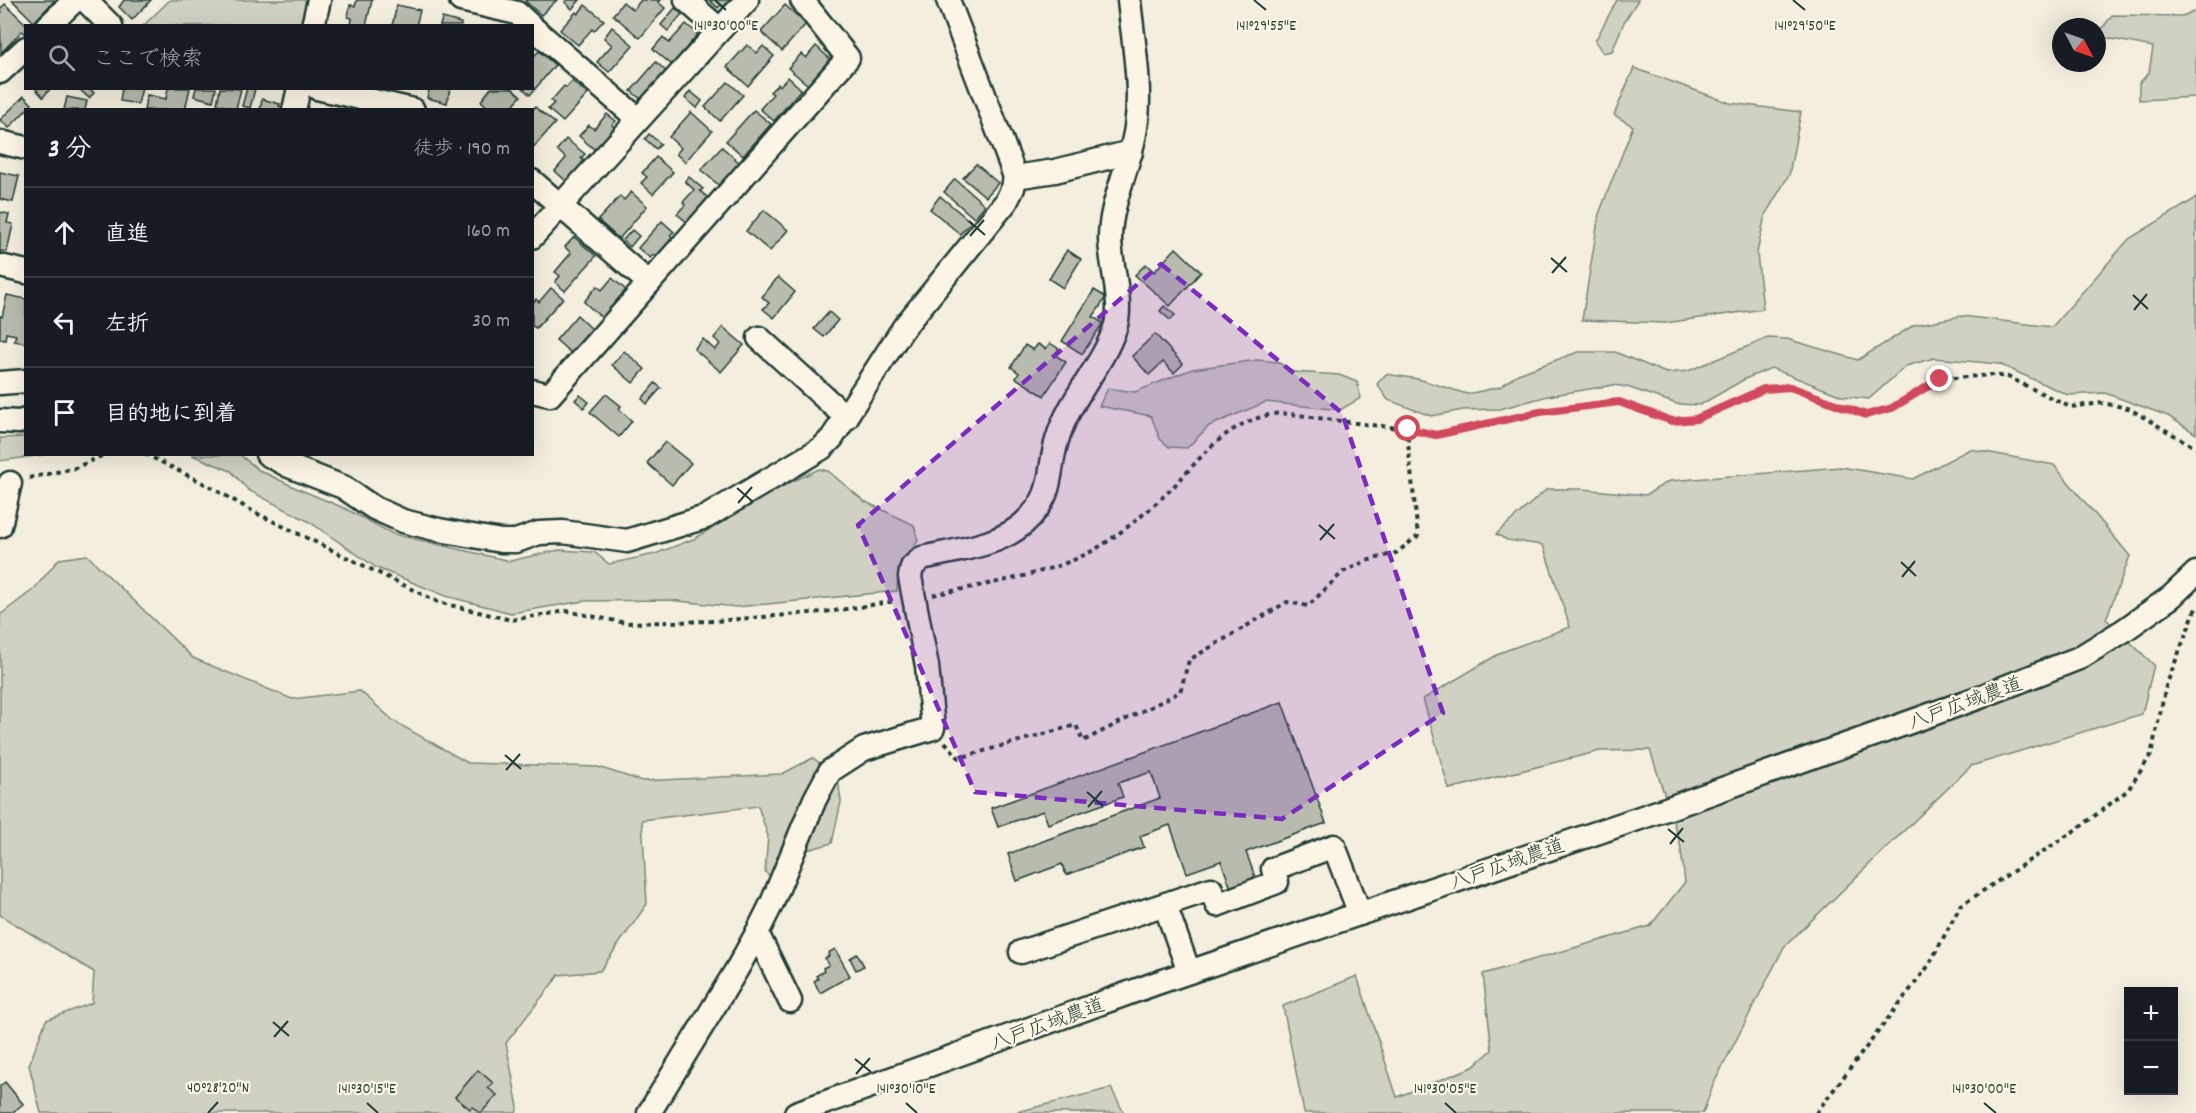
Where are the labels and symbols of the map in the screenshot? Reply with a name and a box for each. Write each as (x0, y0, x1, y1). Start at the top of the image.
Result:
text: 141°30'00"E (694, 16, 758, 38)
text: 141°29'55"E (1236, 16, 1296, 38)
text: 141°29'50"E (1774, 16, 1836, 38)
north arrow (2052, 18, 2106, 72)
route end (1926, 365, 1952, 391)
route start (1394, 415, 1420, 441)
street label: 八戸広域農道 (1905, 671, 2027, 738)
street label: 八戸広域農道 (1447, 833, 1569, 899)
street label: 八戸広域農道 (987, 992, 1109, 1059)
text: 40°28'20"N (187, 1078, 249, 1100)
text: 141°30'15"E (338, 1079, 396, 1101)
text: 141°30'10"E (876, 1079, 936, 1101)
text: 141°30'05"E (1414, 1079, 1477, 1101)
text: 141°30'00"E (1952, 1079, 2016, 1101)

